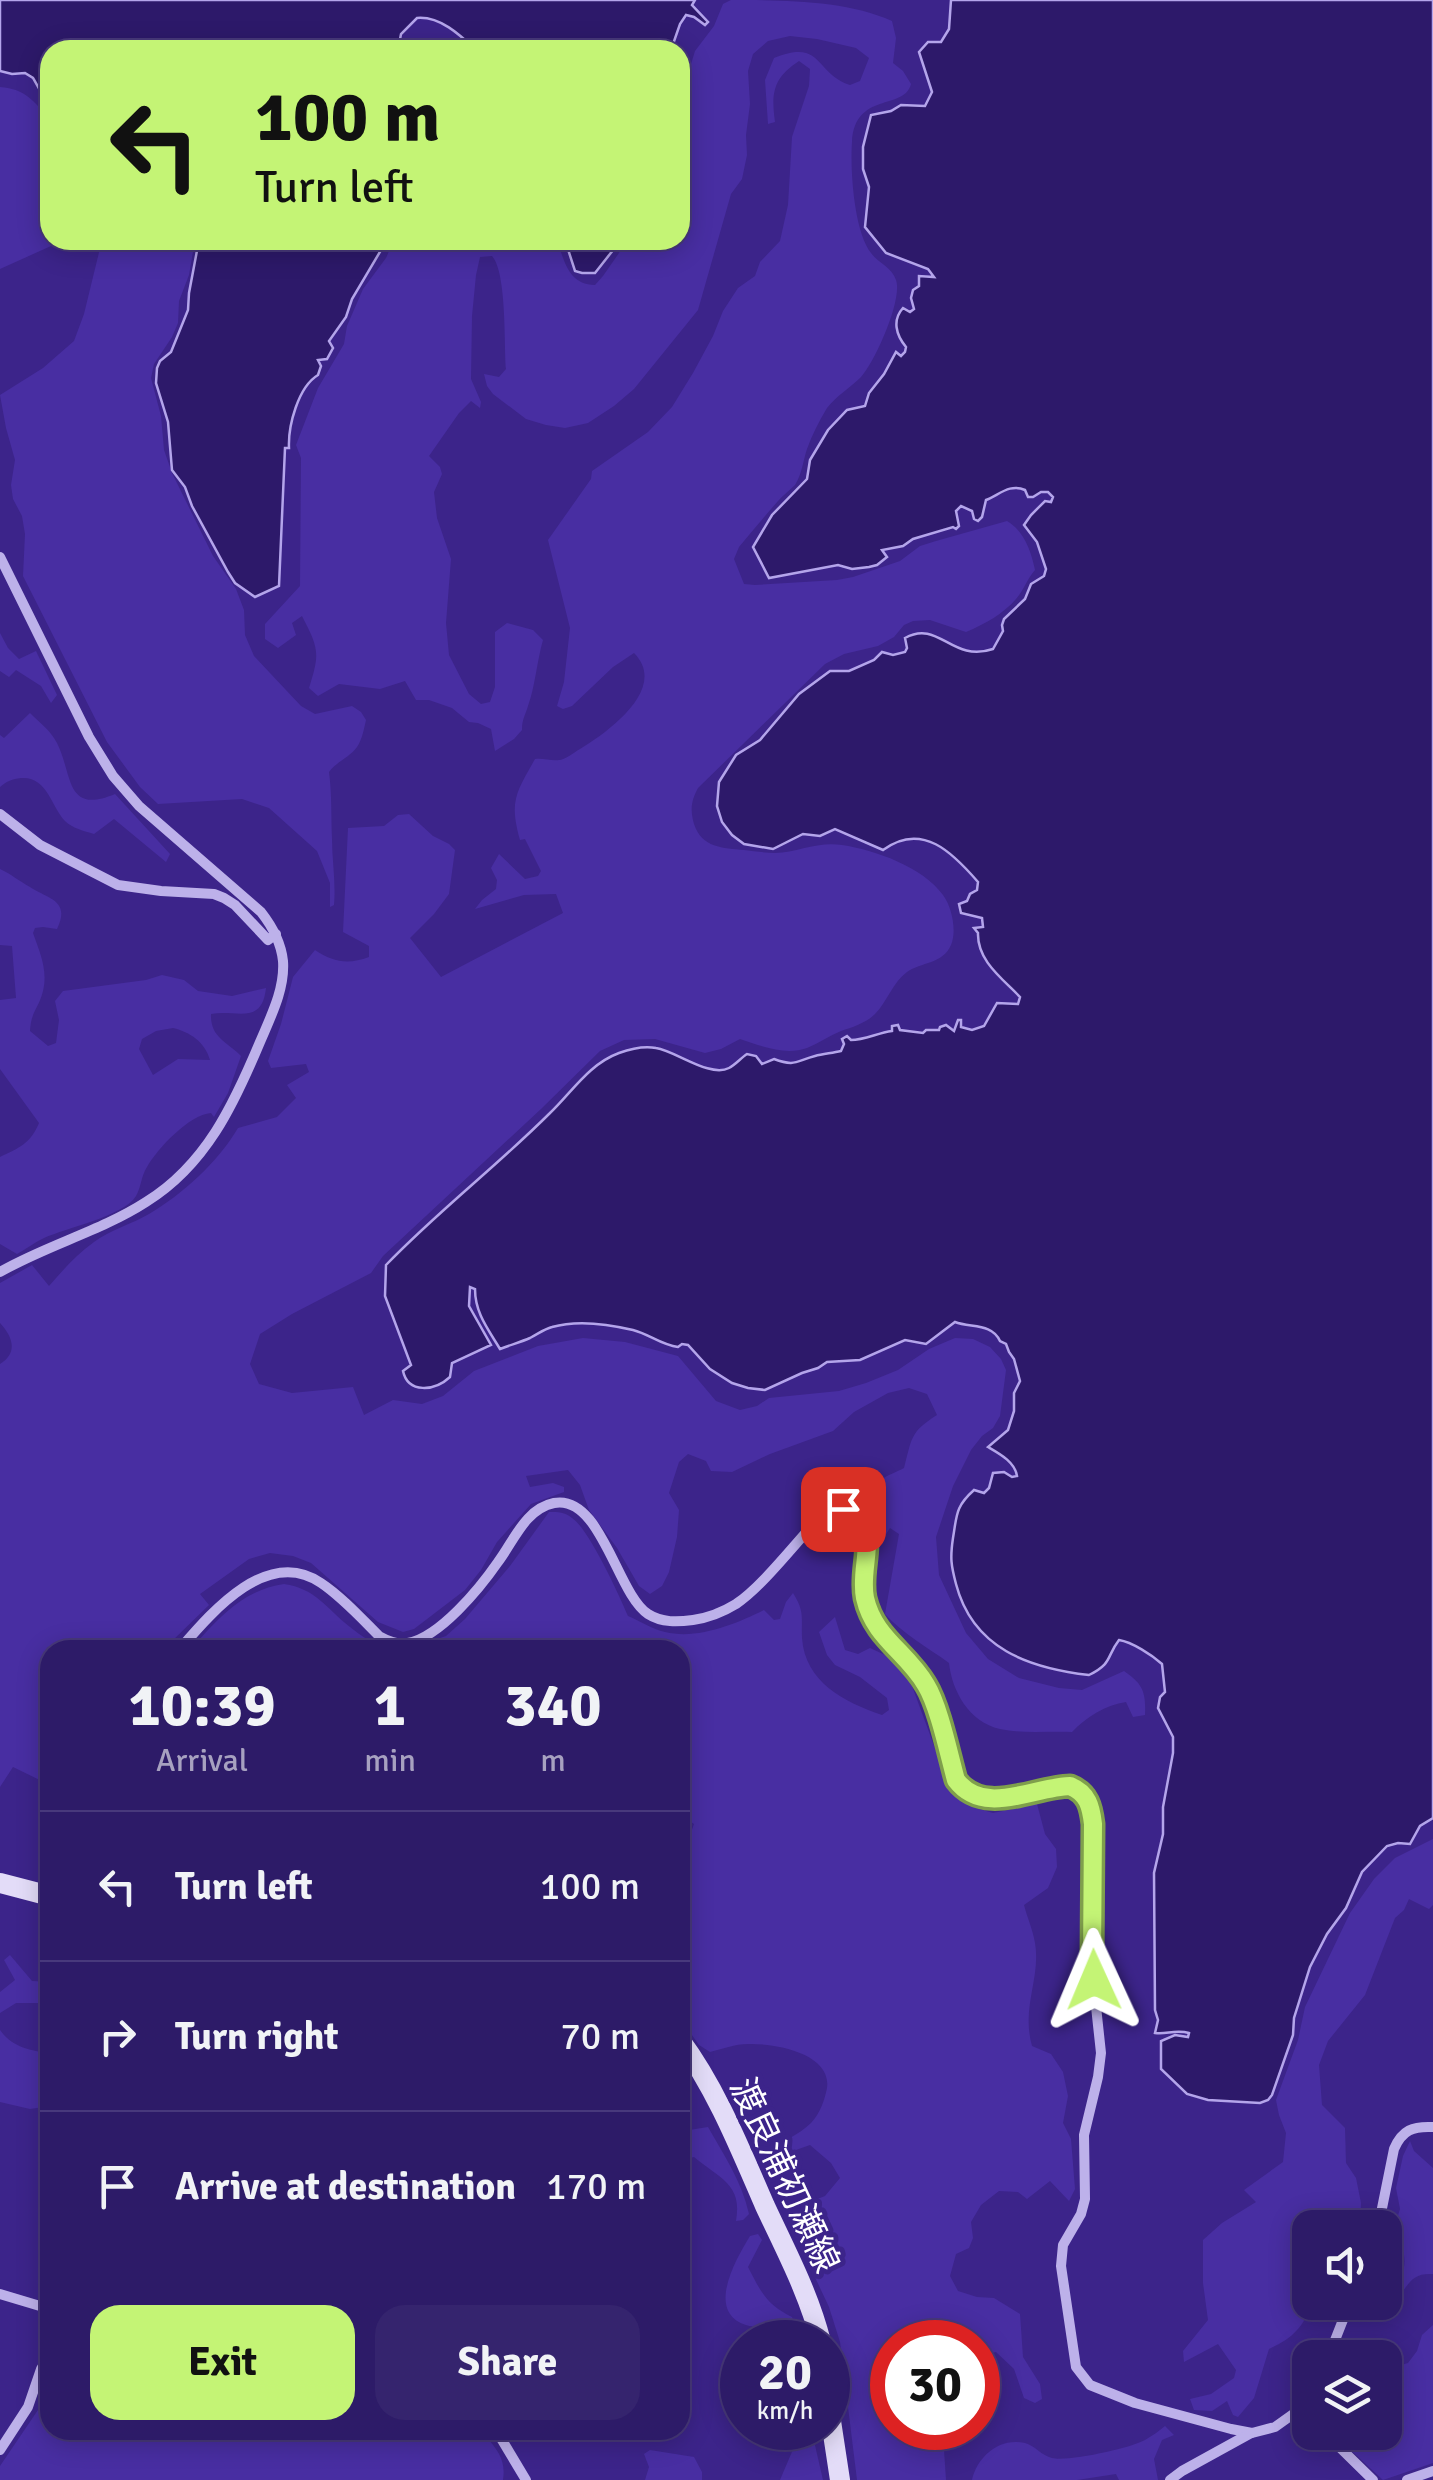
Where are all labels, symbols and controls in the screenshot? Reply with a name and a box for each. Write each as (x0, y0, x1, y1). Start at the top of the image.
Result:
text: 100 m (255, 74, 440, 160)
icon: left (90, 80, 220, 210)
text: Turn left (255, 160, 414, 215)
pin (801, 1467, 886, 1552)
icon: arrive (816, 1482, 871, 1537)
text: 10:39 (128, 1669, 276, 1743)
text: 1 (374, 1669, 406, 1743)
text: 340 (504, 1669, 602, 1743)
text: Arrival (156, 1741, 248, 1780)
text: min (364, 1741, 416, 1780)
text: m (540, 1741, 566, 1780)
icon: left (90, 1859, 145, 1914)
text: Turn left (175, 1863, 313, 1910)
text: 100 m (540, 1863, 640, 1910)
position arrow (1042, 1928, 1146, 2032)
icon: right (90, 2009, 145, 2064)
text: Turn right (175, 2013, 339, 2060)
text: 70 m (560, 2013, 640, 2060)
street label: 渡良浦初瀬線 (721, 2071, 848, 2279)
icon: arrive (90, 2159, 145, 2214)
text: Arrive at destination (175, 2163, 516, 2210)
text: 170 m (546, 2163, 646, 2210)
map controls (1292, 2210, 1402, 2450)
button: sound (1292, 2210, 1402, 2320)
button: Exit (90, 2305, 355, 2420)
button: Share (375, 2305, 640, 2420)
speed limit sign: 30 (870, 2320, 1000, 2450)
button: layers (1292, 2340, 1402, 2450)
text: 20 (758, 2342, 812, 2404)
text: km/h (757, 2395, 813, 2426)

